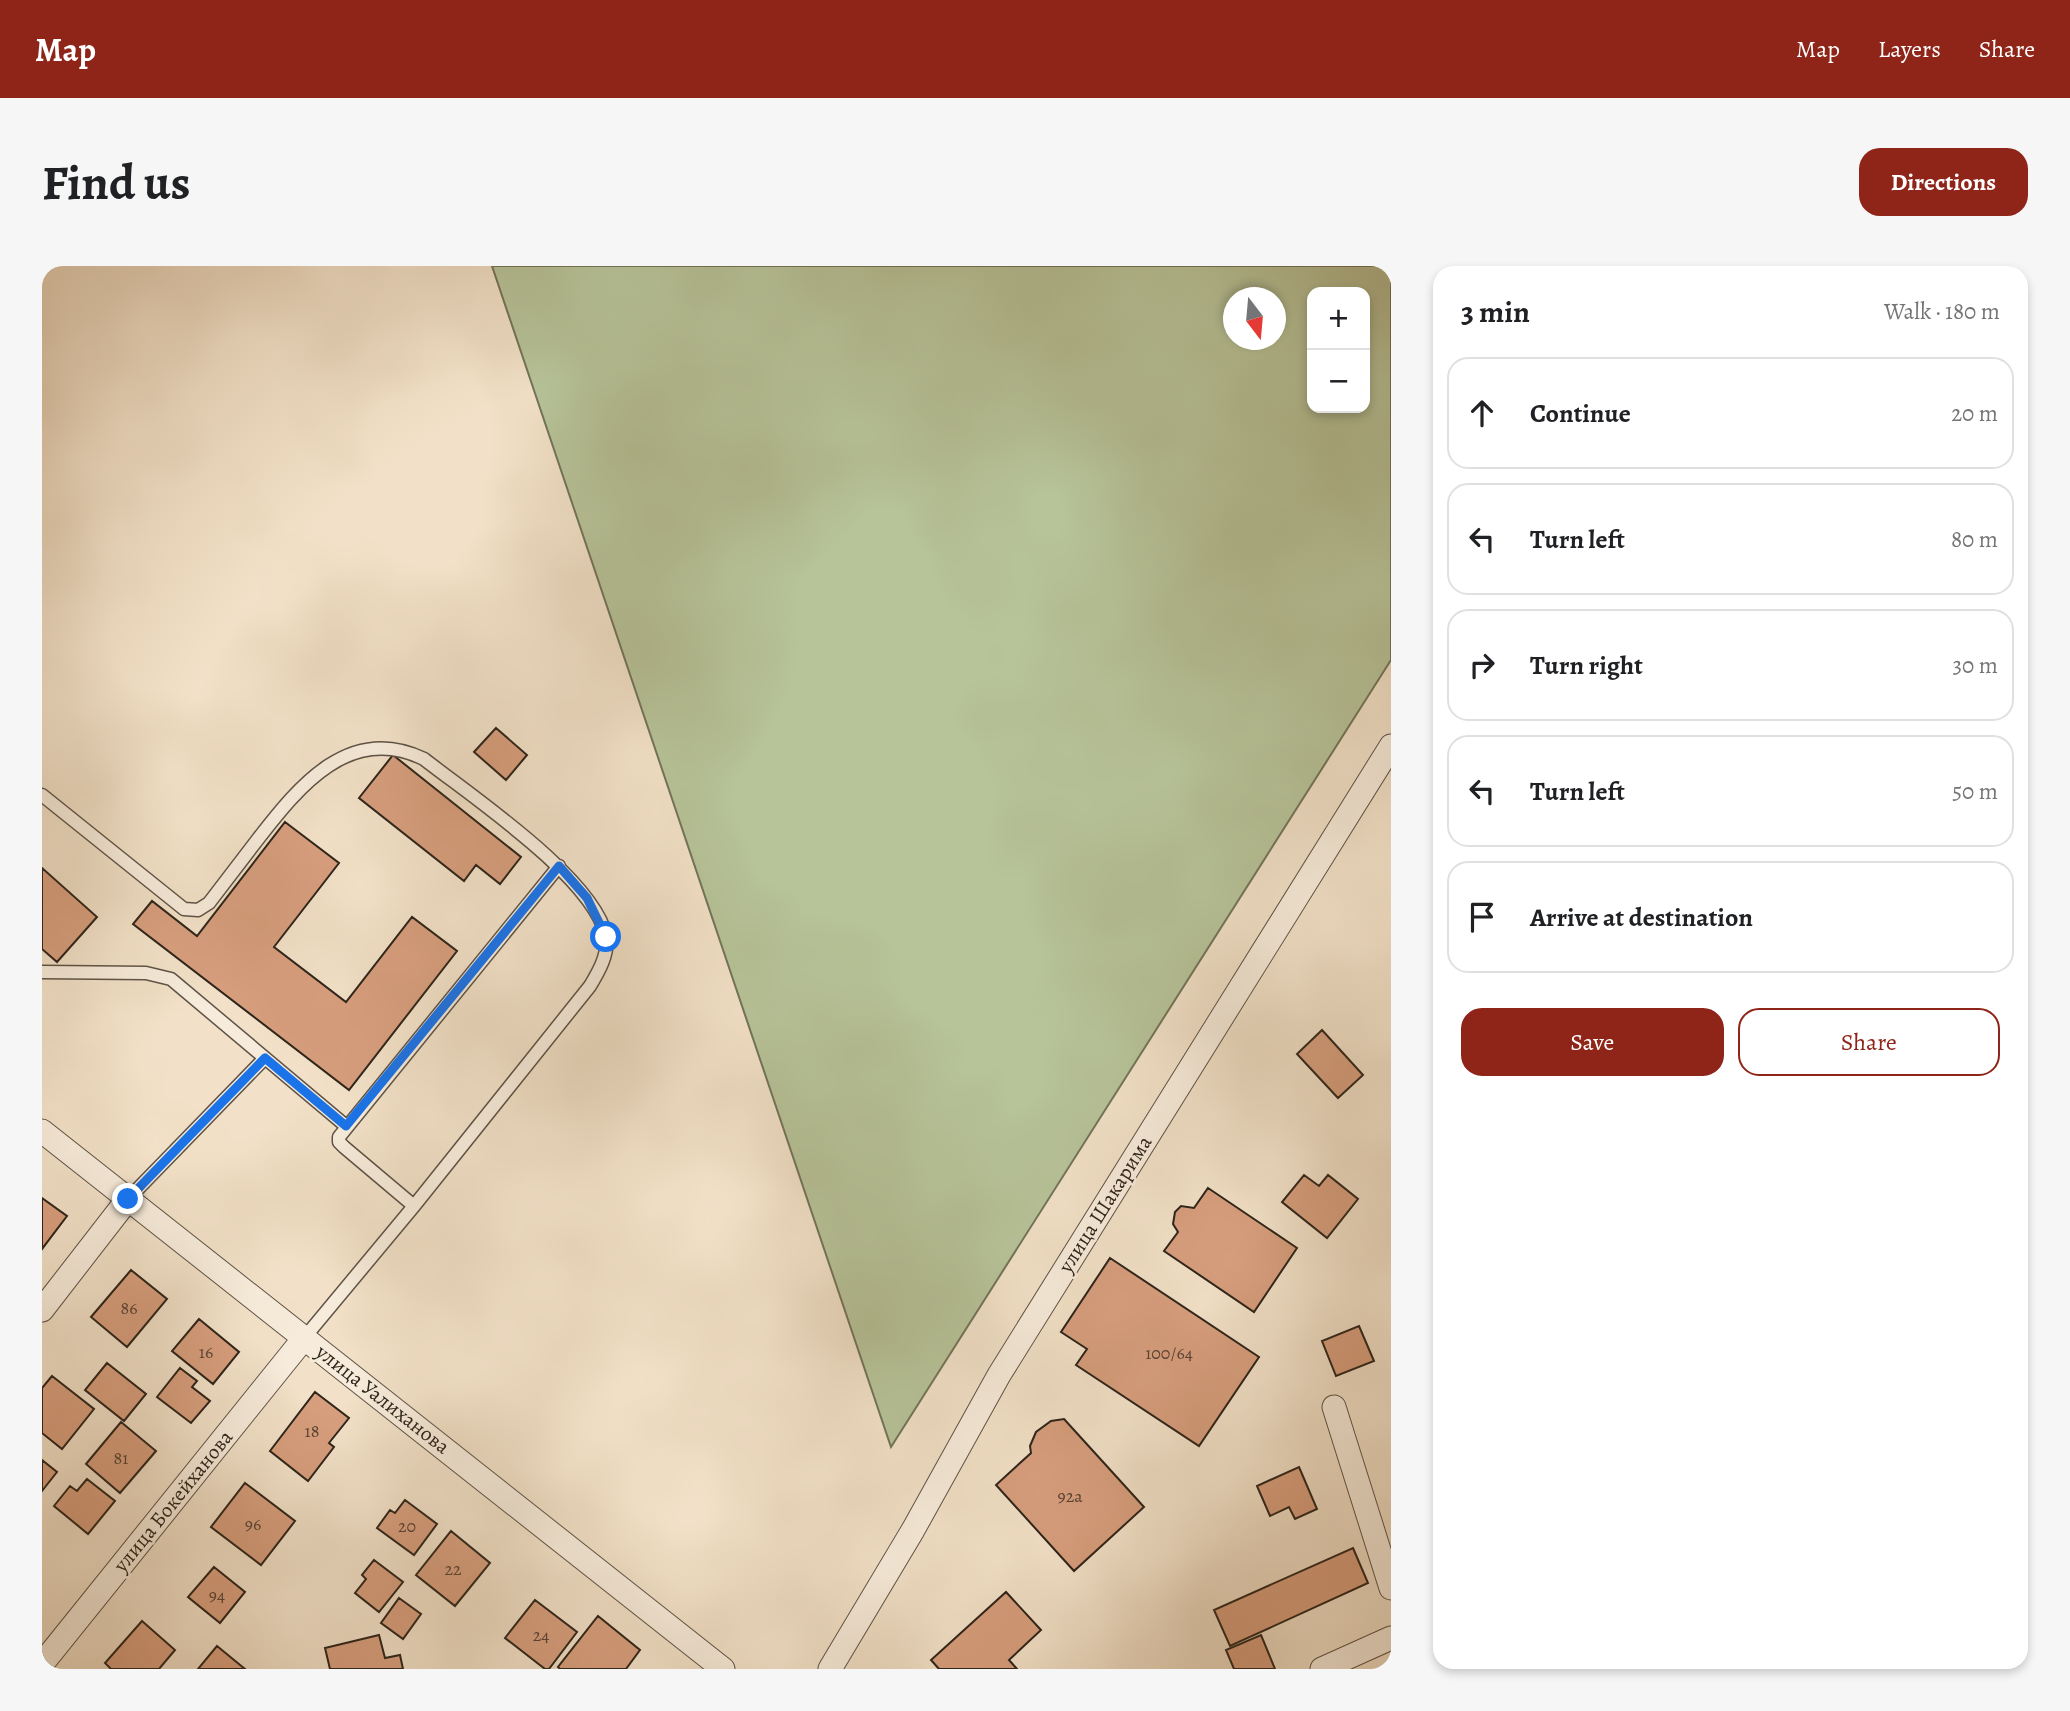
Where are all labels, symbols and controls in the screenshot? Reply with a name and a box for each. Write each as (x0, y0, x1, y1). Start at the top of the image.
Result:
text: Map (35, 27, 96, 72)
text: Map (1796, 33, 1840, 65)
text: Layers (1878, 33, 1941, 65)
text: Share (1979, 33, 2035, 65)
button: Directions (1859, 148, 2028, 216)
text: Find us (42, 149, 190, 216)
north arrow (1223, 287, 1286, 350)
map controls (1307, 287, 1370, 413)
button: + (1307, 287, 1370, 350)
text: 3 min (1461, 292, 1530, 332)
text: Walk · 180 m (1884, 296, 2000, 327)
button: − (1307, 350, 1370, 413)
icon: ahead (1463, 394, 1501, 432)
text: Continue (1530, 396, 1631, 431)
text: 20 m (1951, 398, 1998, 429)
icon: left (1463, 520, 1501, 558)
text: Turn left (1530, 522, 1625, 557)
text: 80 m (1951, 524, 1998, 555)
icon: right (1463, 646, 1501, 684)
text: Turn right (1530, 648, 1643, 683)
text: 30 m (1952, 650, 1998, 681)
icon: left (1463, 772, 1501, 810)
text: Turn left (1530, 774, 1625, 809)
text: 50 m (1952, 776, 1998, 807)
icon: arrive (1463, 898, 1501, 936)
text: Arrive at destination (1530, 900, 1753, 935)
route start (590, 921, 621, 952)
button: Save (1461, 1008, 1724, 1076)
button: Share (1738, 1008, 2000, 1076)
street label: улица Шакарима (1051, 1130, 1159, 1279)
route end (112, 1183, 143, 1214)
house number: 86 (120, 1296, 138, 1320)
street label: улица Уалиханова (309, 1337, 456, 1460)
house number: 16 (199, 1340, 213, 1364)
house number: 100/64 (1145, 1341, 1193, 1365)
house number: 18 (305, 1419, 319, 1443)
street label: улица Бокейханова (106, 1424, 239, 1579)
house number: 81 (114, 1446, 128, 1470)
house number: 92а (1057, 1484, 1083, 1508)
house number: 96 (245, 1512, 261, 1536)
house number: 20 (398, 1514, 416, 1538)
house number: 22 (444, 1557, 462, 1581)
house number: 94 (209, 1583, 225, 1607)
house number: 24 (533, 1623, 549, 1647)

